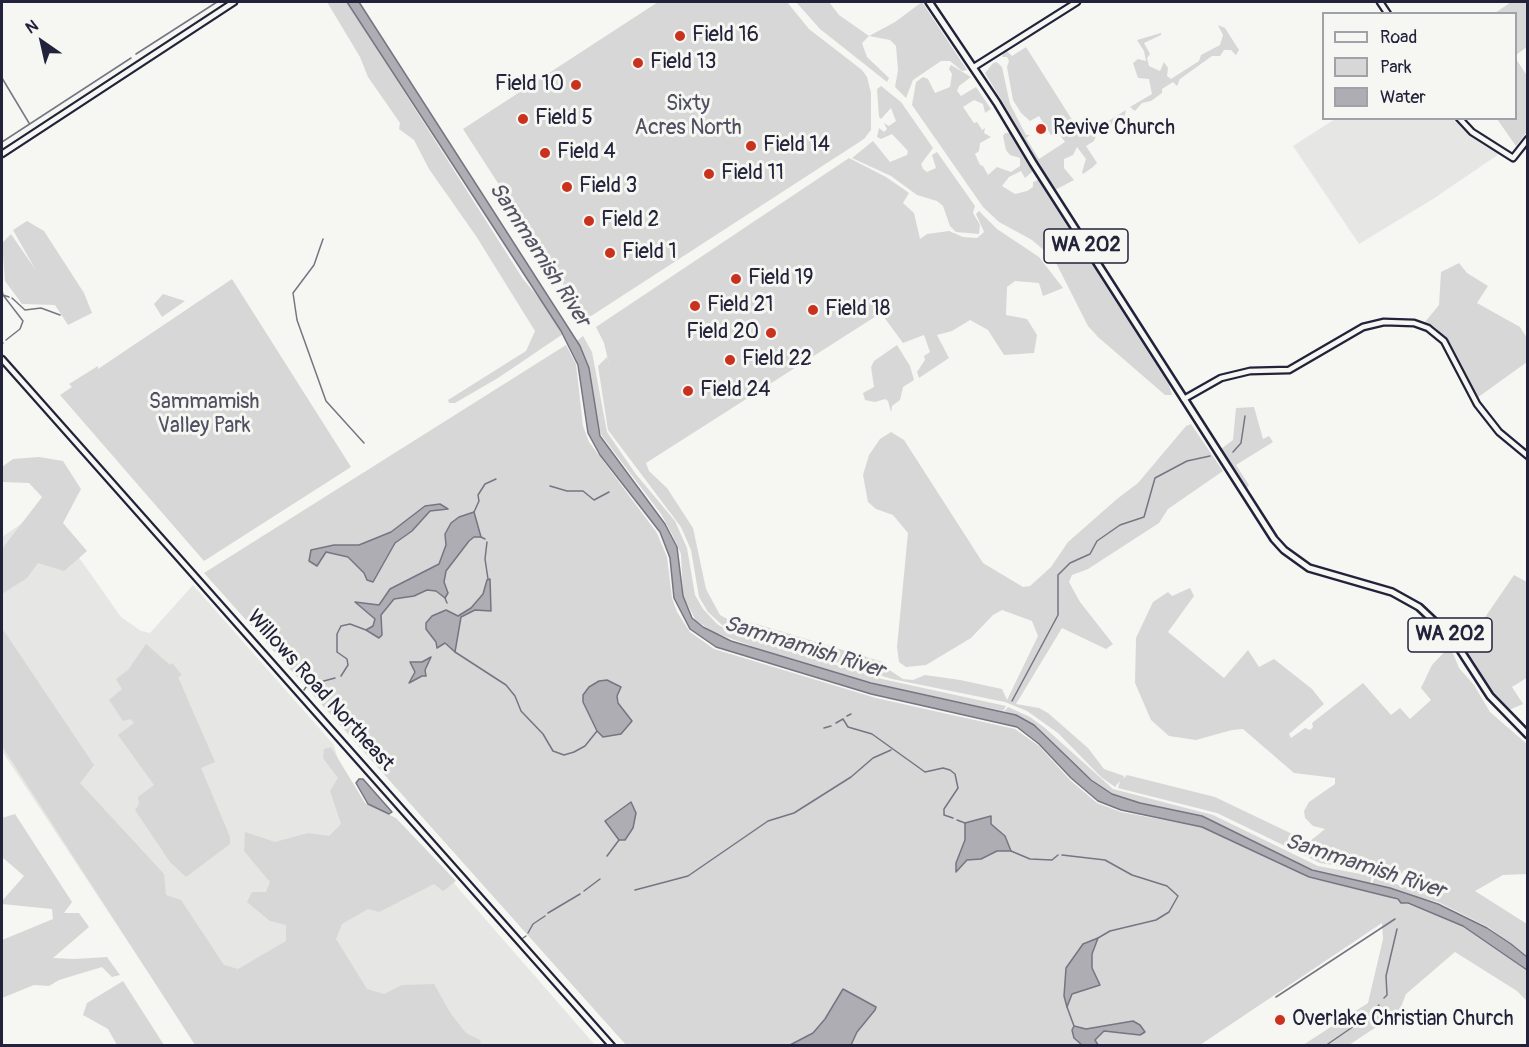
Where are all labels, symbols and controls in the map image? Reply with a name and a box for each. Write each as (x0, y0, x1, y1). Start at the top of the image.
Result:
north arrow (12, 12, 72, 72)
legend (1322, 12, 1517, 120)
text: N (22, 16, 42, 38)
place label: Field 16 (692, 23, 759, 49)
text: Road (1380, 26, 1417, 49)
marker: Field 16 (673, 29, 687, 43)
place label: Field 13 (650, 50, 717, 76)
marker: Field 13 (631, 56, 645, 70)
text: Park (1380, 56, 1412, 79)
place label: Field 10 (495, 72, 564, 98)
marker: Field 10 (569, 78, 583, 92)
text: Water (1380, 86, 1426, 109)
park label: Sixty Acres North (635, 92, 741, 142)
place label: Field 5 (535, 106, 593, 132)
marker: Field 5 (516, 112, 530, 126)
place label: Revive Church (1053, 116, 1175, 142)
marker: Revive Church (1034, 122, 1048, 136)
place label: Field 14 (763, 133, 830, 159)
marker: Field 14 (744, 139, 758, 153)
place label: Field 4 (557, 140, 616, 166)
marker: Field 4 (538, 146, 552, 160)
place label: Field 11 (721, 161, 784, 187)
marker: Field 11 (702, 167, 716, 181)
place label: Field 3 (579, 174, 637, 200)
water label: Sammamish River (483, 178, 595, 332)
marker: Field 3 (560, 180, 574, 194)
place label: Field 2 (601, 208, 659, 234)
marker: Field 2 (582, 214, 596, 228)
road number: WA 202 (1044, 229, 1128, 263)
place label: Field 1 (622, 240, 677, 266)
marker: Field 1 (603, 246, 617, 260)
place label: Field 19 (748, 266, 814, 292)
marker: Field 19 (729, 272, 743, 286)
place label: Field 21 (707, 293, 774, 319)
place label: Field 18 (825, 297, 890, 323)
marker: Field 21 (688, 299, 702, 313)
marker: Field 18 (806, 303, 820, 317)
place label: Field 20 (686, 320, 759, 346)
marker: Field 20 (764, 326, 778, 340)
place label: Field 22 (742, 347, 812, 373)
marker: Field 22 (723, 353, 737, 367)
place label: Field 24 (700, 378, 770, 404)
marker: Field 24 (681, 384, 695, 398)
park label: Sammamish Valley Park (149, 390, 259, 440)
street label: Willows Road Northeast (241, 605, 399, 777)
water label: Sammamish River (720, 611, 888, 685)
road number: WA 202 (1408, 618, 1492, 652)
water label: Sammamish River (1282, 829, 1448, 905)
place label: Overlake Christian Church (1292, 1007, 1514, 1033)
marker: Overlake Christian Church (1273, 1013, 1287, 1027)

